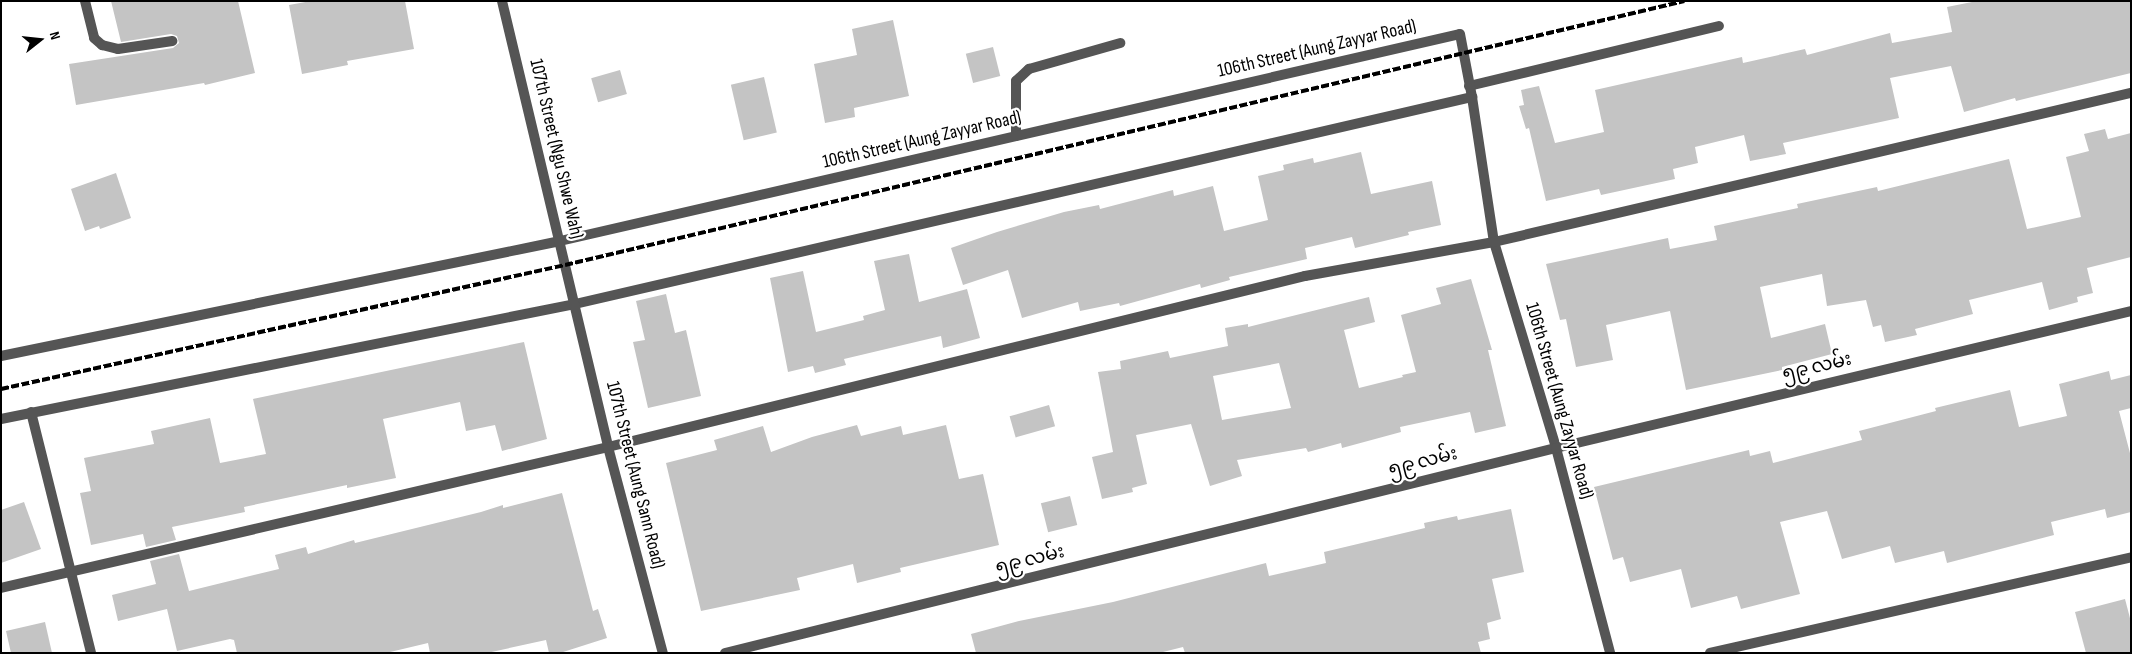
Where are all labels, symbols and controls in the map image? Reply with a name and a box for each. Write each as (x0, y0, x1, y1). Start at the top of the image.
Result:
north arrow (15, 15, 65, 65)
street label: 106th Street (Aung Zayyar Road) (1215, 15, 1419, 83)
text: N (46, 30, 64, 42)
street label: 107th Street (Ngu Shwe Wah) (524, 57, 588, 241)
street label: 106th Street (Aung Zayyar Road) (820, 106, 1024, 174)
street label: 106th Street (Aung Zayyar Road) (1520, 300, 1598, 502)
street label: ၅၉ လမ်း (1780, 348, 1854, 386)
street label: 107th Street (Aung Sann Road) (601, 379, 669, 571)
street label: ၅၉ လမ်း (1386, 442, 1460, 482)
street label: ၅၉ လမ်း (993, 540, 1067, 580)

